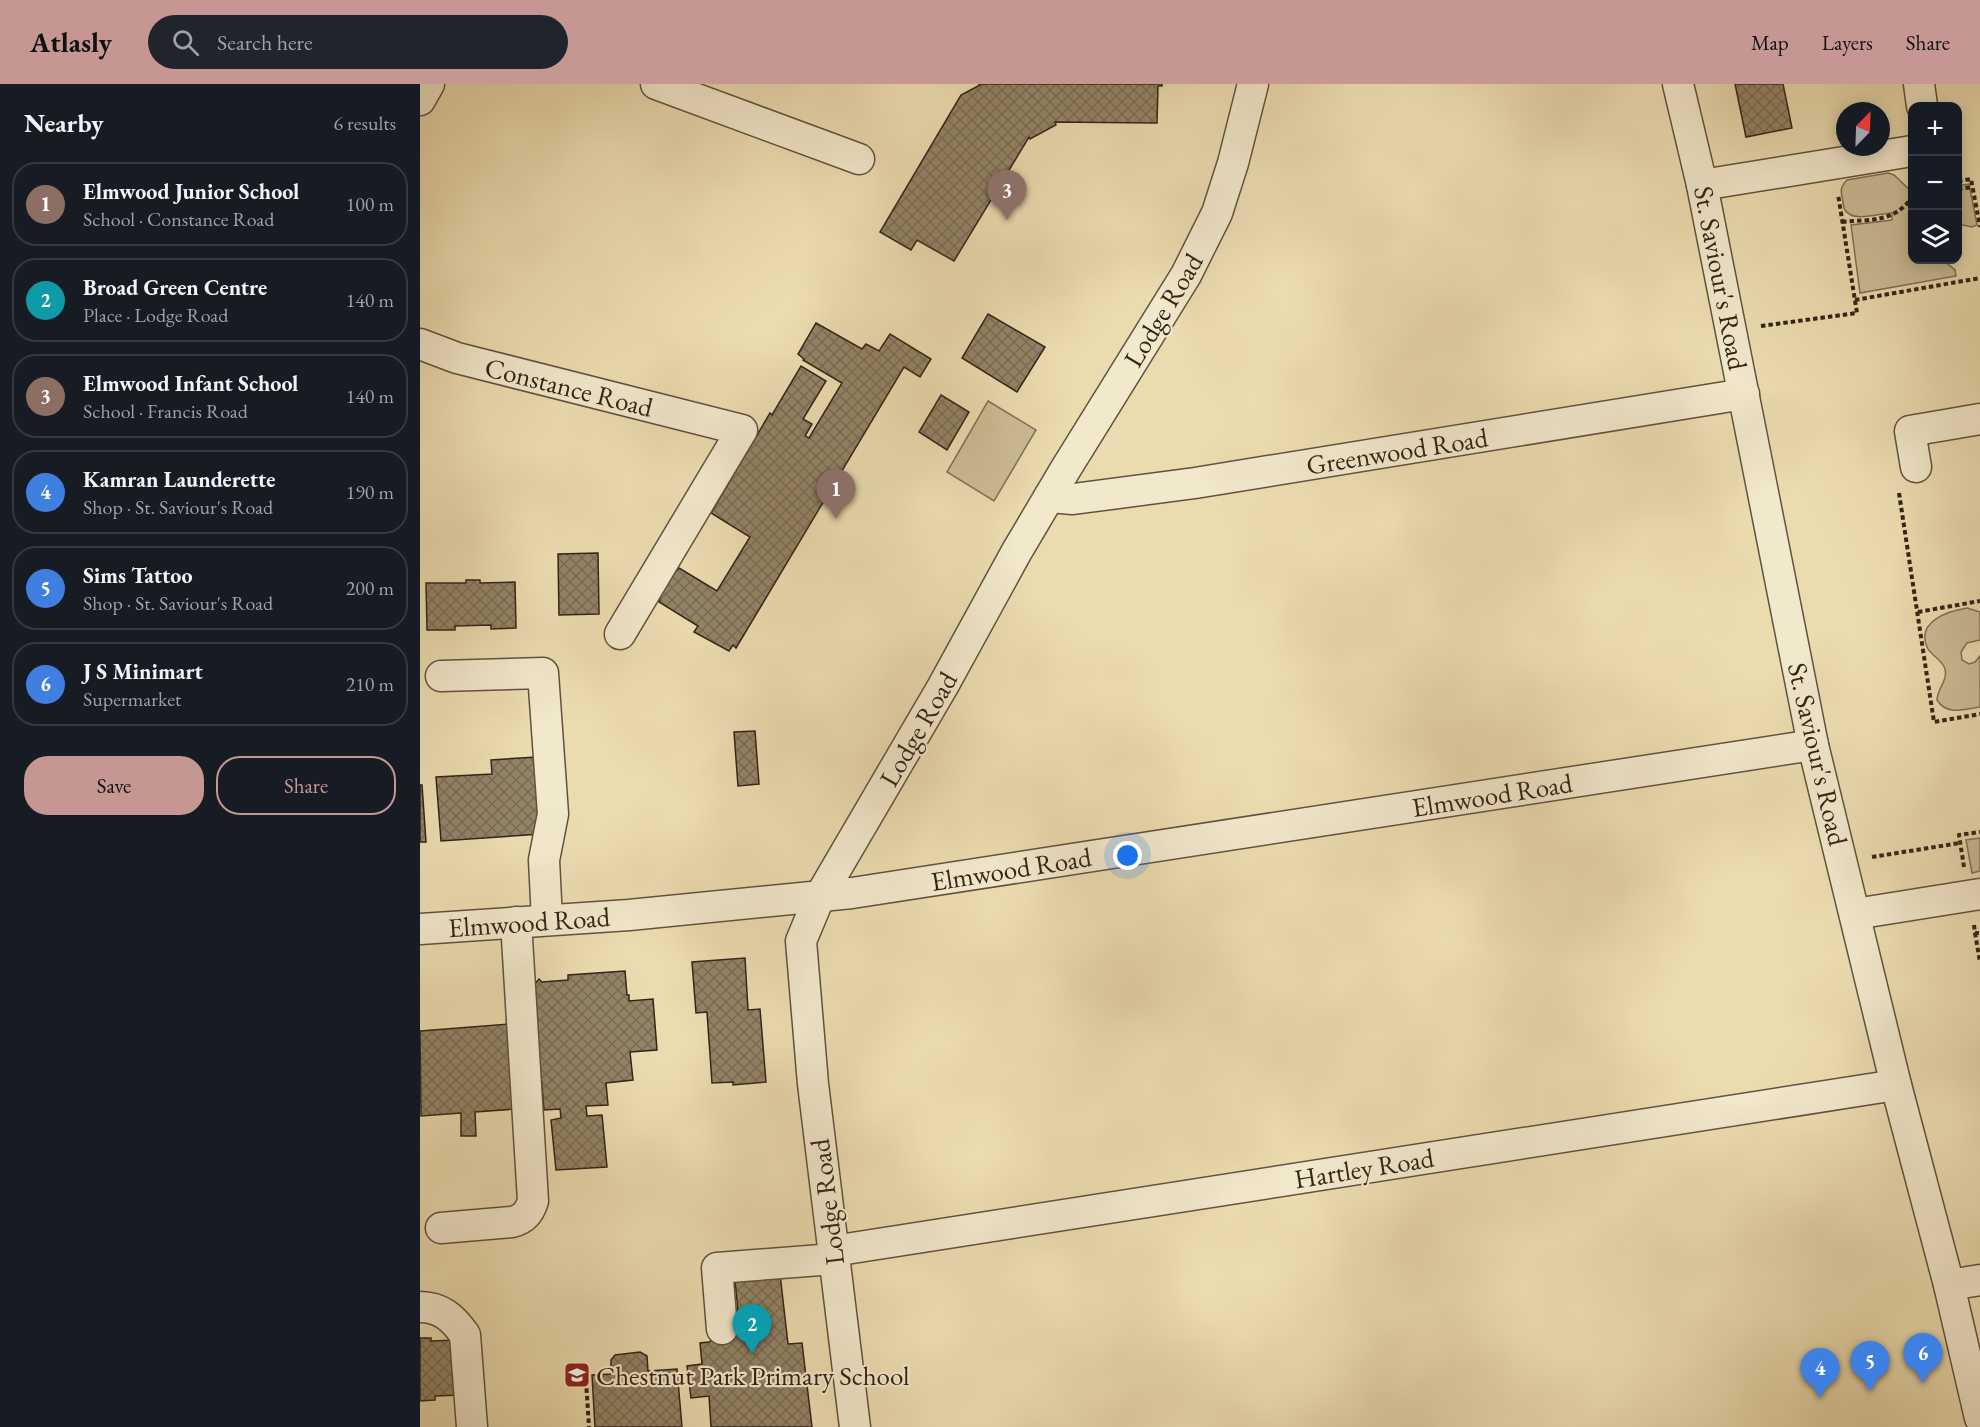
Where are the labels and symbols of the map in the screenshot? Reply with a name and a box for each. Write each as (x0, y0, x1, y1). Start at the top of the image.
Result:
north arrow (1836, 102, 1890, 156)
pin: 3 (988, 170, 1026, 220)
street label: St. Saviour's Road (1686, 183, 1756, 373)
street label: Lodge Road (1115, 246, 1211, 373)
street label: Constance Road (481, 349, 657, 425)
street label: Greenwood Road (1304, 419, 1491, 483)
pin: 1 (816, 470, 856, 519)
street label: St. Saviour's Road (1780, 659, 1856, 849)
street label: Lodge Road (871, 665, 965, 793)
street label: Elmwood Road (1409, 765, 1575, 825)
street label: Elmwood Road (928, 839, 1094, 899)
your location (1113, 841, 1142, 870)
street label: Elmwood Road (447, 899, 611, 945)
street label: Lodge Road (802, 1137, 852, 1267)
street label: Hartley Road (1292, 1140, 1437, 1196)
pin: 2 (732, 1304, 772, 1354)
pin: 6 (1904, 1334, 1942, 1383)
pin: 5 (1850, 1342, 1890, 1391)
pin: 4 (1800, 1348, 1840, 1398)
place label: Chestnut Park Primary School (596, 1358, 909, 1393)
school or university icon: Chestnut Park Primary School (562, 1360, 592, 1390)

